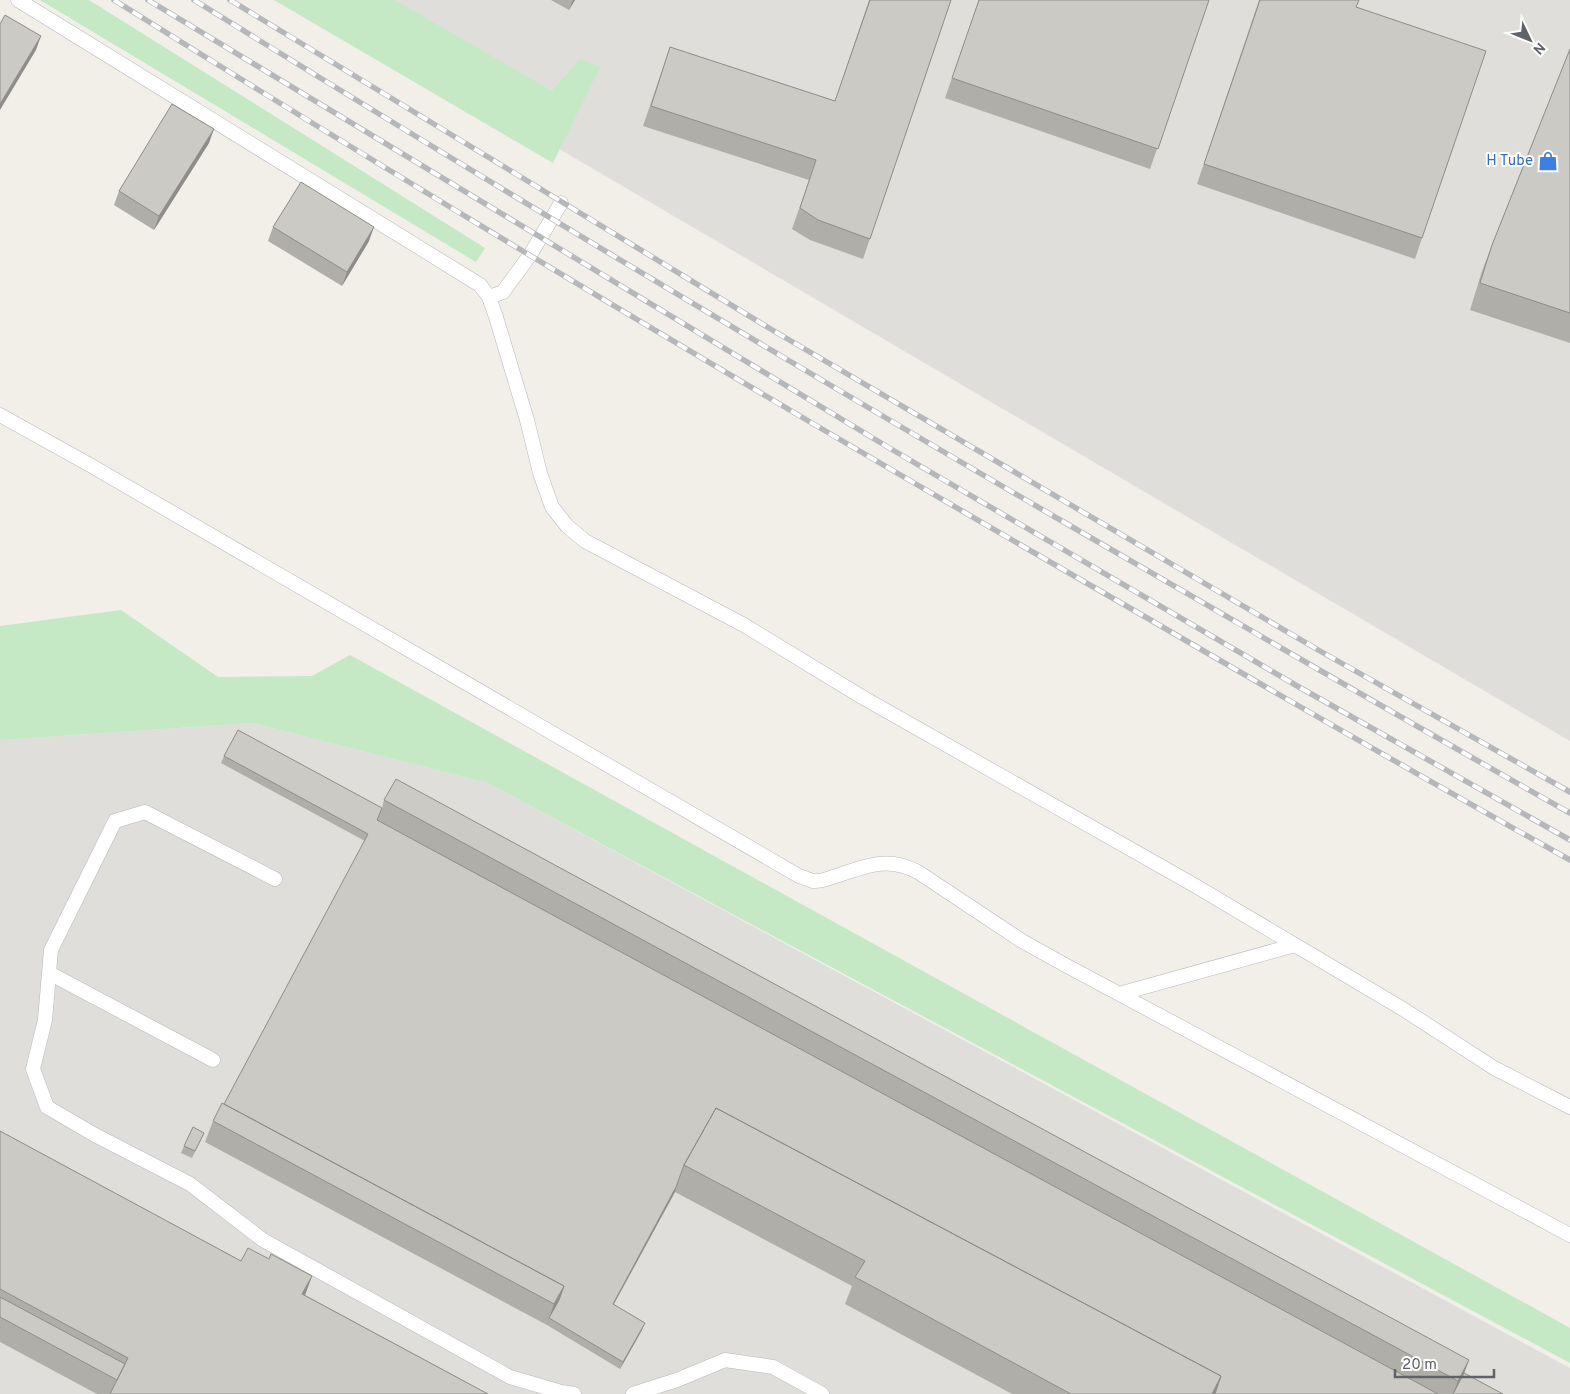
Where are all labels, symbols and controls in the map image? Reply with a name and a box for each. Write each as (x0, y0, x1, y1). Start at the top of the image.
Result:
north arrow (1505, 15, 1555, 65)
text: N (1529, 38, 1548, 57)
shop icon: H Tube (1537, 150, 1559, 172)
place label: H Tube (1486, 152, 1533, 171)
scale bar (1395, 1346, 1494, 1378)
text: 20 m (1402, 1356, 1437, 1375)

